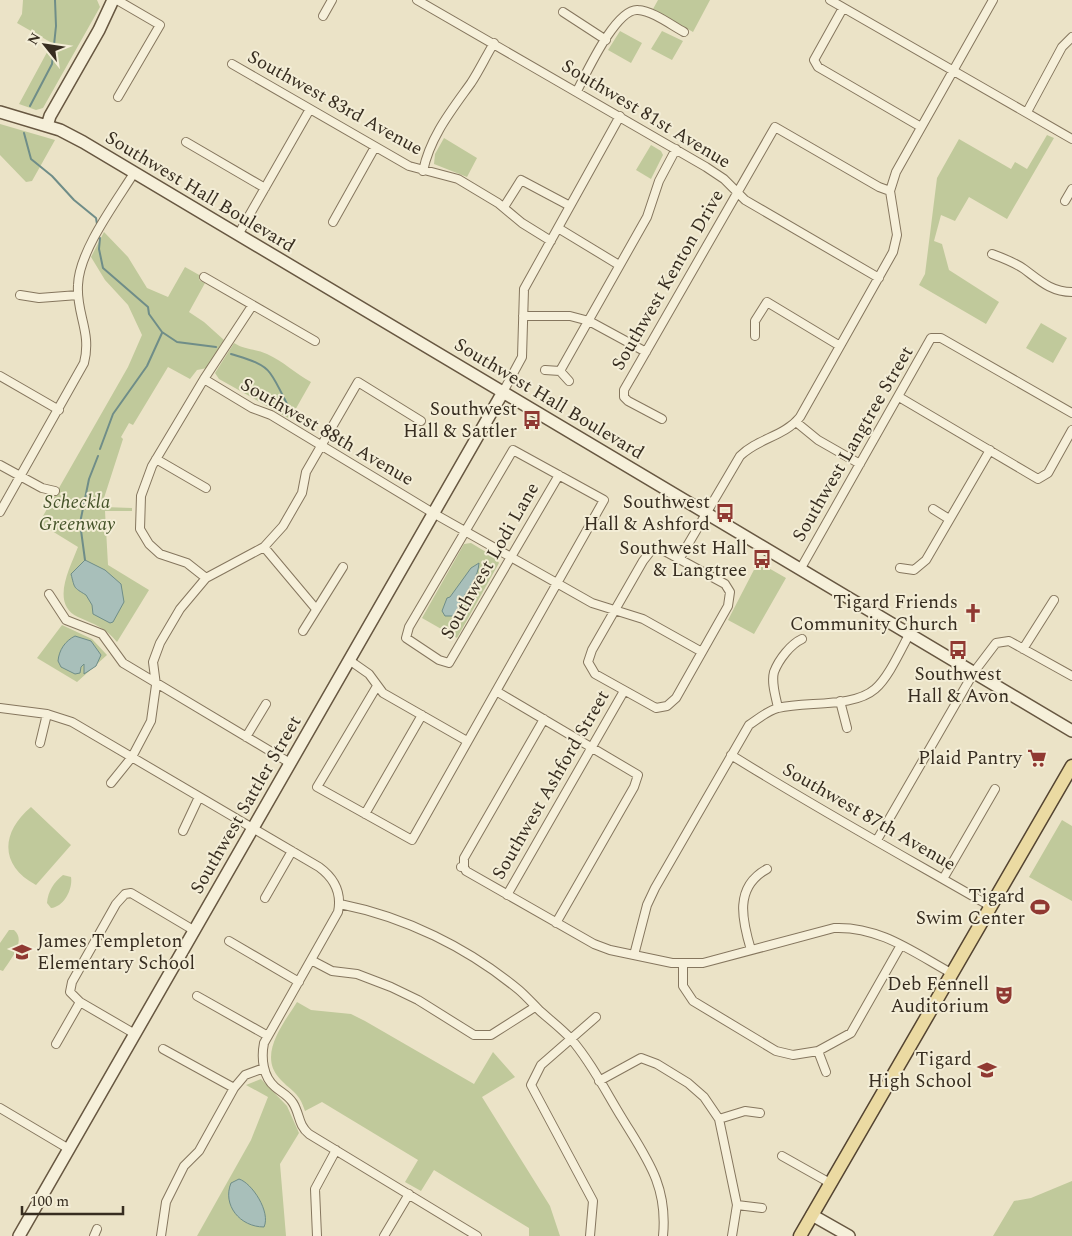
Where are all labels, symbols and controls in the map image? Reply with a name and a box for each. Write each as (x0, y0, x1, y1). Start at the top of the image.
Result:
north arrow (20, 20, 70, 70)
text: N (22, 29, 46, 49)
street label: Southwest 83rd Avenue (242, 43, 428, 163)
street label: Southwest 81st Avenue (556, 52, 736, 176)
street label: Southwest Hall Boulevard (99, 124, 301, 260)
street label: Southwest Kenton Drive (604, 184, 732, 376)
street label: Southwest Hall Boulevard (448, 331, 650, 467)
street label: Southwest Langtree Street (785, 340, 921, 547)
street label: Southwest 88th Avenue (235, 370, 419, 494)
place label: Southwest Hall & Sattler (403, 395, 517, 446)
bus stop icon: Southwest Hall & Sattler (521, 409, 543, 431)
street label: Southwest Lodi Lane (433, 477, 547, 645)
park label: Scheckla Greenway (39, 488, 116, 539)
place label: Southwest Hall & Ashford (583, 488, 710, 539)
bus stop icon: Southwest Hall & Ashford (714, 502, 736, 524)
place label: Southwest Hall & Langtree (619, 534, 747, 585)
bus stop icon: Southwest Hall & Langtree (751, 548, 773, 570)
place label: Tigard Friends Community Church (790, 588, 958, 639)
church icon: Tigard Friends Community Church (962, 602, 984, 624)
bus stop icon: Southwest Hall & Avon (947, 639, 969, 661)
place label: Southwest Hall & Avon (907, 660, 1009, 711)
street label: Southwest Ashford Street (485, 685, 617, 885)
street label: Southwest Sattler Street (183, 710, 309, 900)
place label: Plaid Pantry (918, 744, 1023, 773)
supermarket icon: Plaid Pantry (1026, 747, 1048, 769)
street label: Southwest 87th Avenue (777, 755, 961, 879)
place label: Tigard Swim Center (916, 882, 1025, 933)
sports icon: Tigard Swim Center (1029, 896, 1051, 918)
place label: James Templeton Elementary School (37, 927, 195, 978)
school or university icon: James Templeton Elementary School (11, 941, 33, 963)
place label: Deb Fennell Auditorium (887, 970, 989, 1021)
theatre icon: Deb Fennell Auditorium (993, 984, 1015, 1006)
place label: Tigard High School (868, 1045, 972, 1096)
school or university icon: Tigard High School (976, 1059, 998, 1081)
scale bar (22, 1184, 124, 1216)
text: 100 m (30, 1190, 69, 1213)

